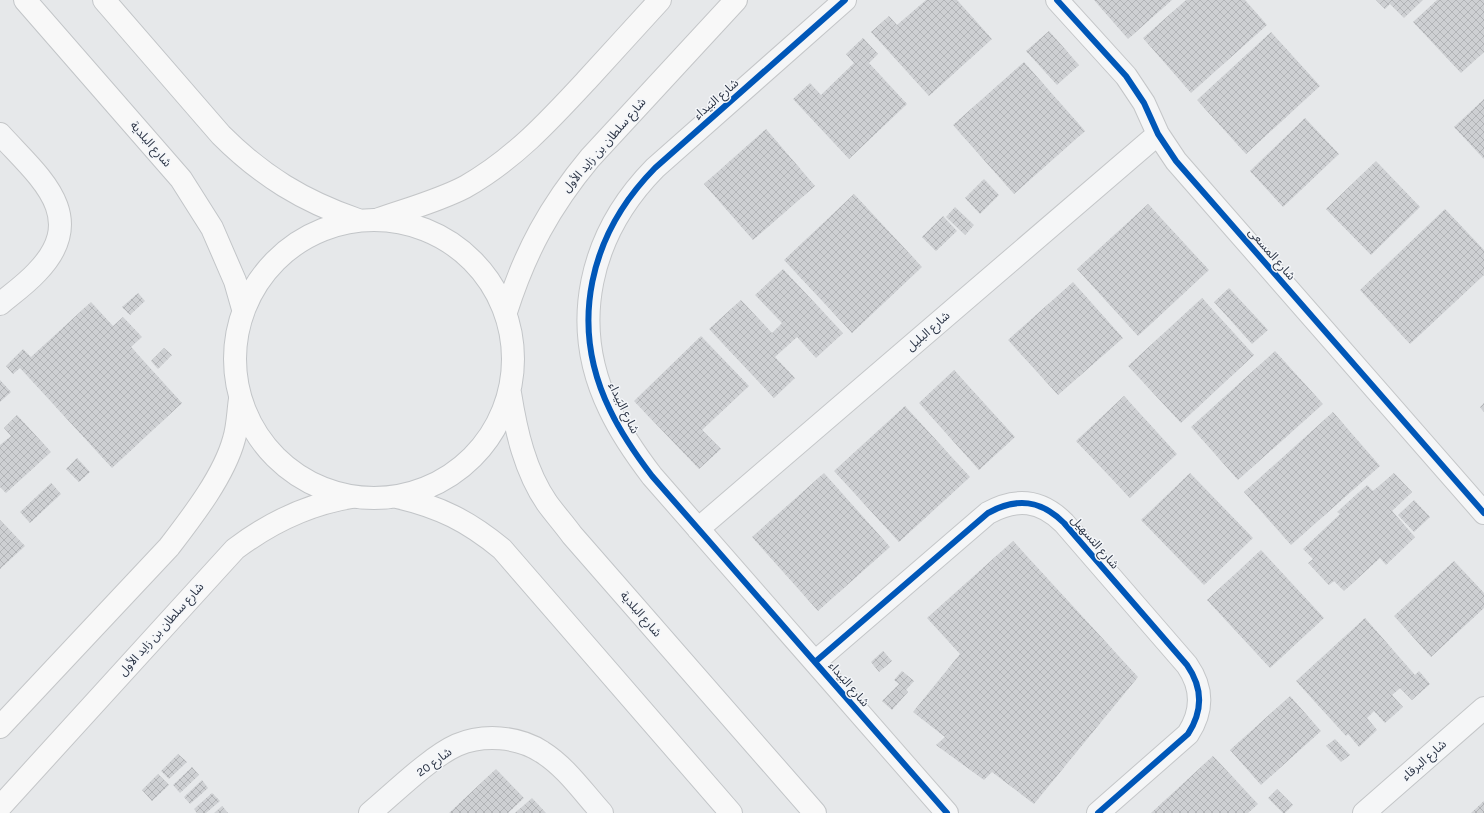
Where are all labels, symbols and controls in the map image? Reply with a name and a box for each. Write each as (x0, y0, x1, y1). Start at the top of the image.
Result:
street label: شارع البَيداء (691, 76, 743, 124)
street label: شارع سلطان بن زايد الأول (559, 95, 650, 196)
street label: شارع البلدية (126, 118, 175, 171)
street label: شارع المسعى (1244, 225, 1298, 284)
street label: شارع البليل (903, 308, 954, 355)
street label: شارع البَيداء (604, 380, 642, 437)
street label: شارع التسهيل (1066, 512, 1122, 573)
street label: شارع سلطان بن زايد الأول (115, 580, 208, 680)
street label: شارع البلدية (616, 588, 665, 641)
street label: شارع البَيداء (824, 659, 872, 711)
street label: شارع البرقاء (1399, 737, 1450, 785)
street label: شارع 20 (414, 744, 456, 781)

